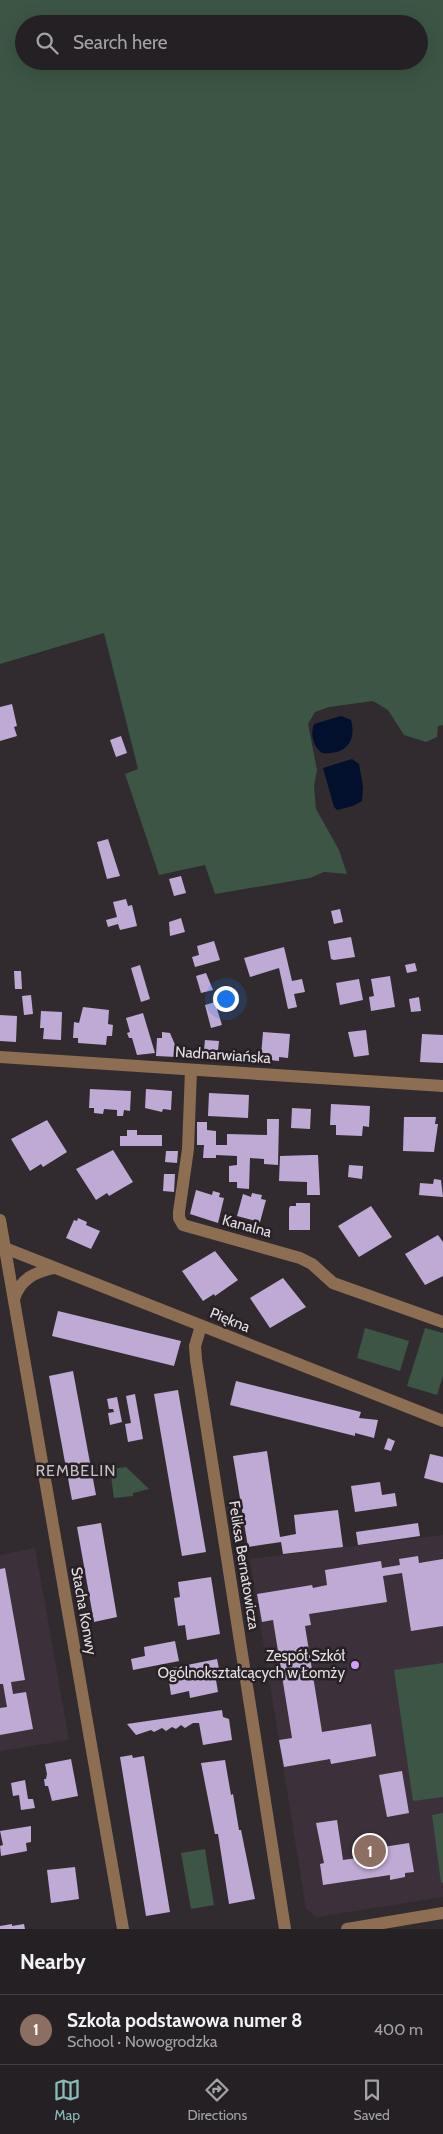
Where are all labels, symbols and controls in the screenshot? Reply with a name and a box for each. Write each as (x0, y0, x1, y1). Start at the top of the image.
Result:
search box (15, 15, 428, 70)
icon: search (33, 29, 61, 57)
text: Search here (73, 31, 167, 54)
your location (213, 986, 239, 1012)
street label: Nadnarwiańska (175, 1043, 272, 1067)
street label: Kanalna (220, 1211, 274, 1241)
street label: Piękna (207, 1304, 253, 1336)
district label: REMBELIN (35, 1461, 117, 1480)
street label: Feliksa Bernatowicza (225, 1499, 263, 1631)
street label: Stacha Konwy (67, 1565, 101, 1657)
place label: Zespół Szkół Ogólnokształcących w Łomży (157, 1647, 345, 1682)
marker: Zespół Szkół Ogólnokształcących w Łomży (349, 1659, 361, 1671)
pin: 1 (354, 1832, 386, 1870)
text: Nearby (20, 1949, 86, 1974)
text: Szkoła podstawowa numer 8 (67, 2009, 302, 2032)
text: 1 (33, 2020, 39, 2039)
text: 400 m (374, 2020, 423, 2039)
text: School · Nowogrodzka (67, 2032, 218, 2051)
tab: Map (53, 2076, 81, 2124)
tab: Directions (187, 2076, 247, 2124)
tab: Saved (353, 2076, 390, 2124)

